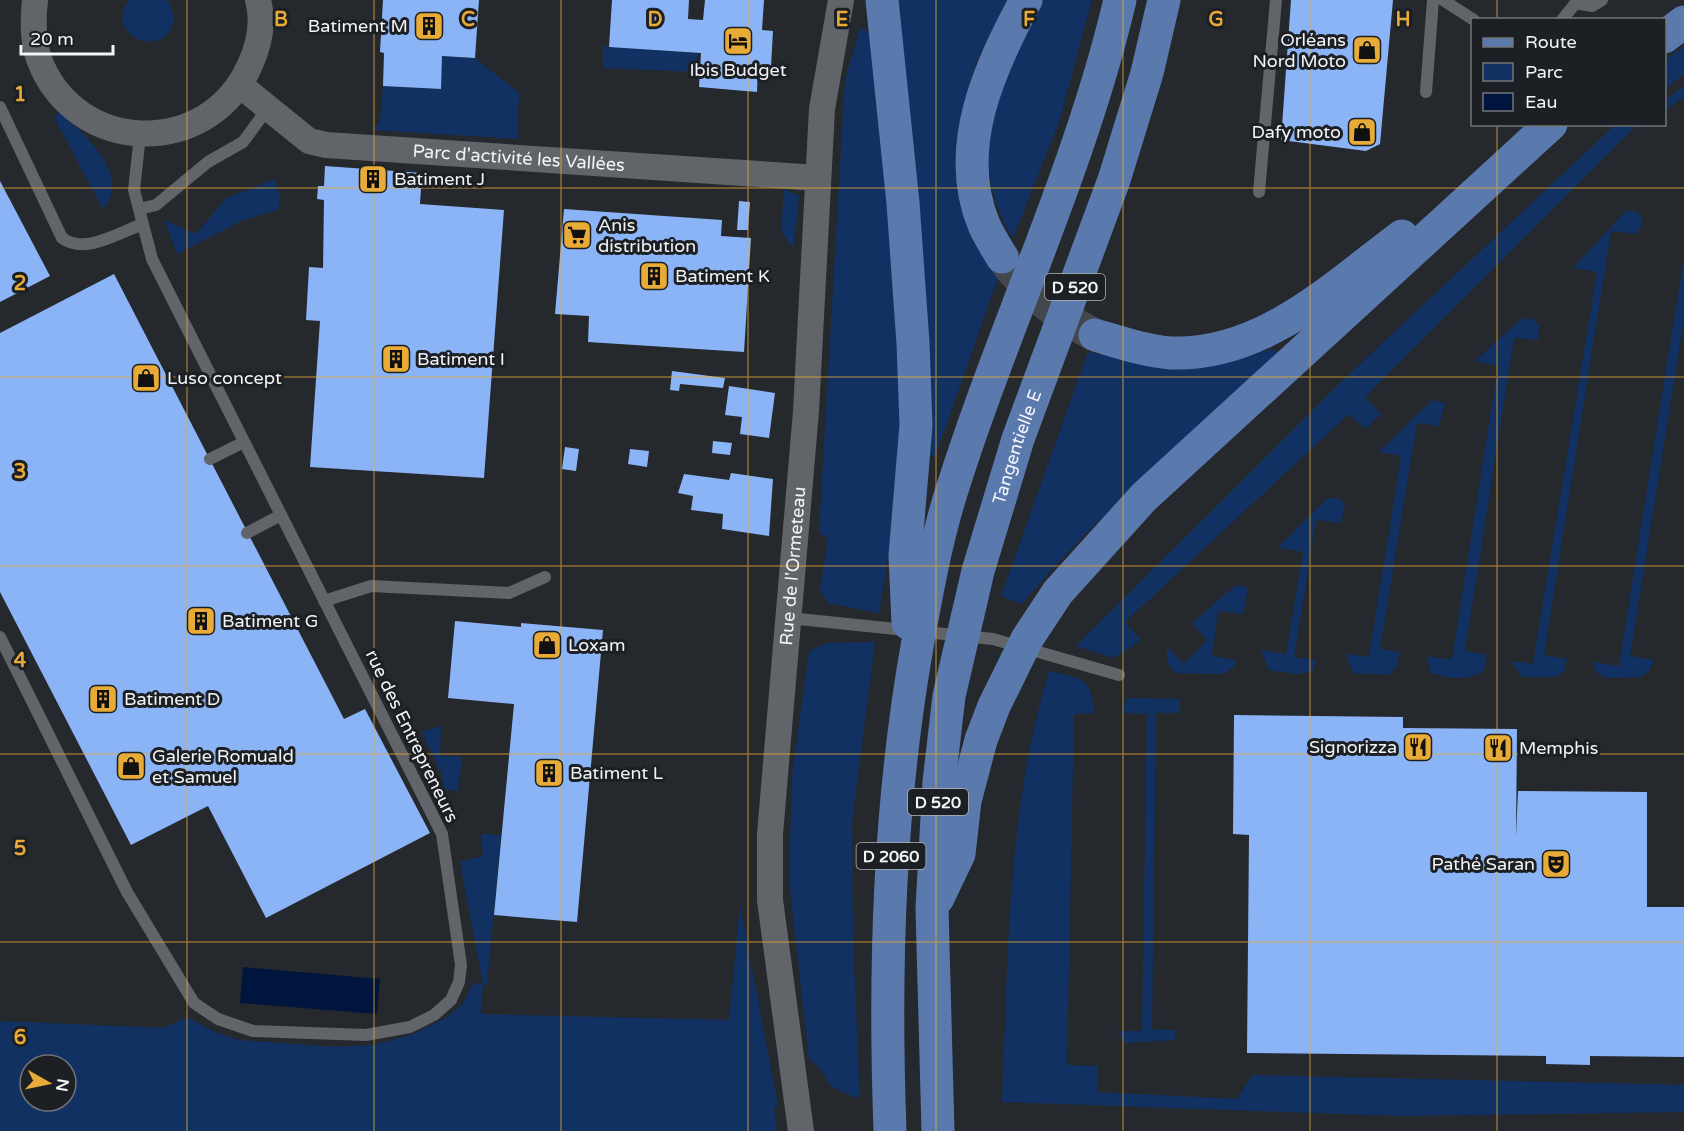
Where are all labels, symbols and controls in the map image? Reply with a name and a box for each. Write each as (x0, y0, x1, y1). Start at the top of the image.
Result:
text: B (274, 8, 288, 32)
text: C (461, 8, 475, 32)
text: D (647, 8, 663, 32)
text: E (836, 8, 849, 32)
text: F (1023, 8, 1035, 32)
text: G (1208, 8, 1224, 32)
text: H (1395, 8, 1411, 32)
building icon: Batiment M (413, 10, 445, 42)
place label: Batiment M (308, 15, 408, 37)
scale bar (21, 18, 112, 56)
legend (1471, 18, 1666, 126)
hotel icon: Ibis Budget (722, 25, 754, 57)
text: 20 m (30, 28, 74, 50)
place label: Orléans Nord Moto (1252, 29, 1346, 72)
text: Route (1525, 31, 1577, 53)
shop icon: Orléans Nord Moto (1351, 34, 1383, 66)
place label: Ibis Budget (689, 59, 787, 81)
text: Parc (1525, 61, 1563, 83)
text: 1 (14, 83, 26, 107)
text: Eau (1525, 91, 1557, 113)
shop icon: Dafy moto (1346, 116, 1378, 148)
place label: Dafy moto (1251, 121, 1341, 143)
street label: Parc d'activité les Vallées (412, 140, 625, 176)
building icon: Batiment J (357, 163, 389, 195)
place label: Batiment J (394, 168, 485, 190)
place label: Anis distribution (598, 214, 696, 257)
supermarket icon: Anis distribution (561, 219, 593, 251)
building icon: Batiment K (638, 260, 670, 292)
place label: Batiment K (675, 265, 770, 287)
text: 2 (14, 272, 26, 296)
road number: D 520 (1045, 274, 1105, 300)
building icon: Batiment I (380, 343, 412, 375)
place label: Batiment I (417, 348, 505, 370)
shop icon: Luso concept (130, 362, 162, 394)
place label: Luso concept (167, 367, 282, 389)
street label: Tangentielle E (988, 387, 1046, 507)
text: 3 (14, 460, 26, 484)
street label: Rue de l'Ormeteau (775, 486, 811, 646)
building icon: Batiment G (185, 605, 217, 637)
place label: Batiment G (222, 610, 318, 632)
shop icon: Loxam (531, 629, 563, 661)
place label: Loxam (568, 634, 625, 656)
street label: rue des Entrepreneurs (361, 646, 463, 826)
text: 4 (14, 649, 27, 673)
building icon: Batiment D (87, 683, 119, 715)
place label: Batiment D (124, 688, 220, 710)
restaurant icon: Signorizza (1402, 731, 1434, 763)
restaurant icon: Memphis (1482, 732, 1514, 764)
place label: Signorizza (1309, 736, 1397, 758)
place label: Memphis (1519, 737, 1598, 759)
place label: Galerie Romuald et Samuel (152, 745, 294, 788)
shop icon: Galerie Romuald et Samuel (115, 750, 147, 782)
building icon: Batiment L (533, 757, 565, 789)
place label: Batiment L (570, 762, 664, 784)
road number: D 520 (908, 789, 968, 815)
text: 5 (14, 837, 26, 861)
road number: D 2060 (856, 843, 926, 869)
theatre icon: Pathé Saran (1540, 848, 1572, 880)
place label: Pathé Saran (1432, 853, 1535, 875)
text: 6 (14, 1026, 26, 1050)
north arrow (18, 1053, 78, 1113)
text: N (51, 1077, 73, 1093)

